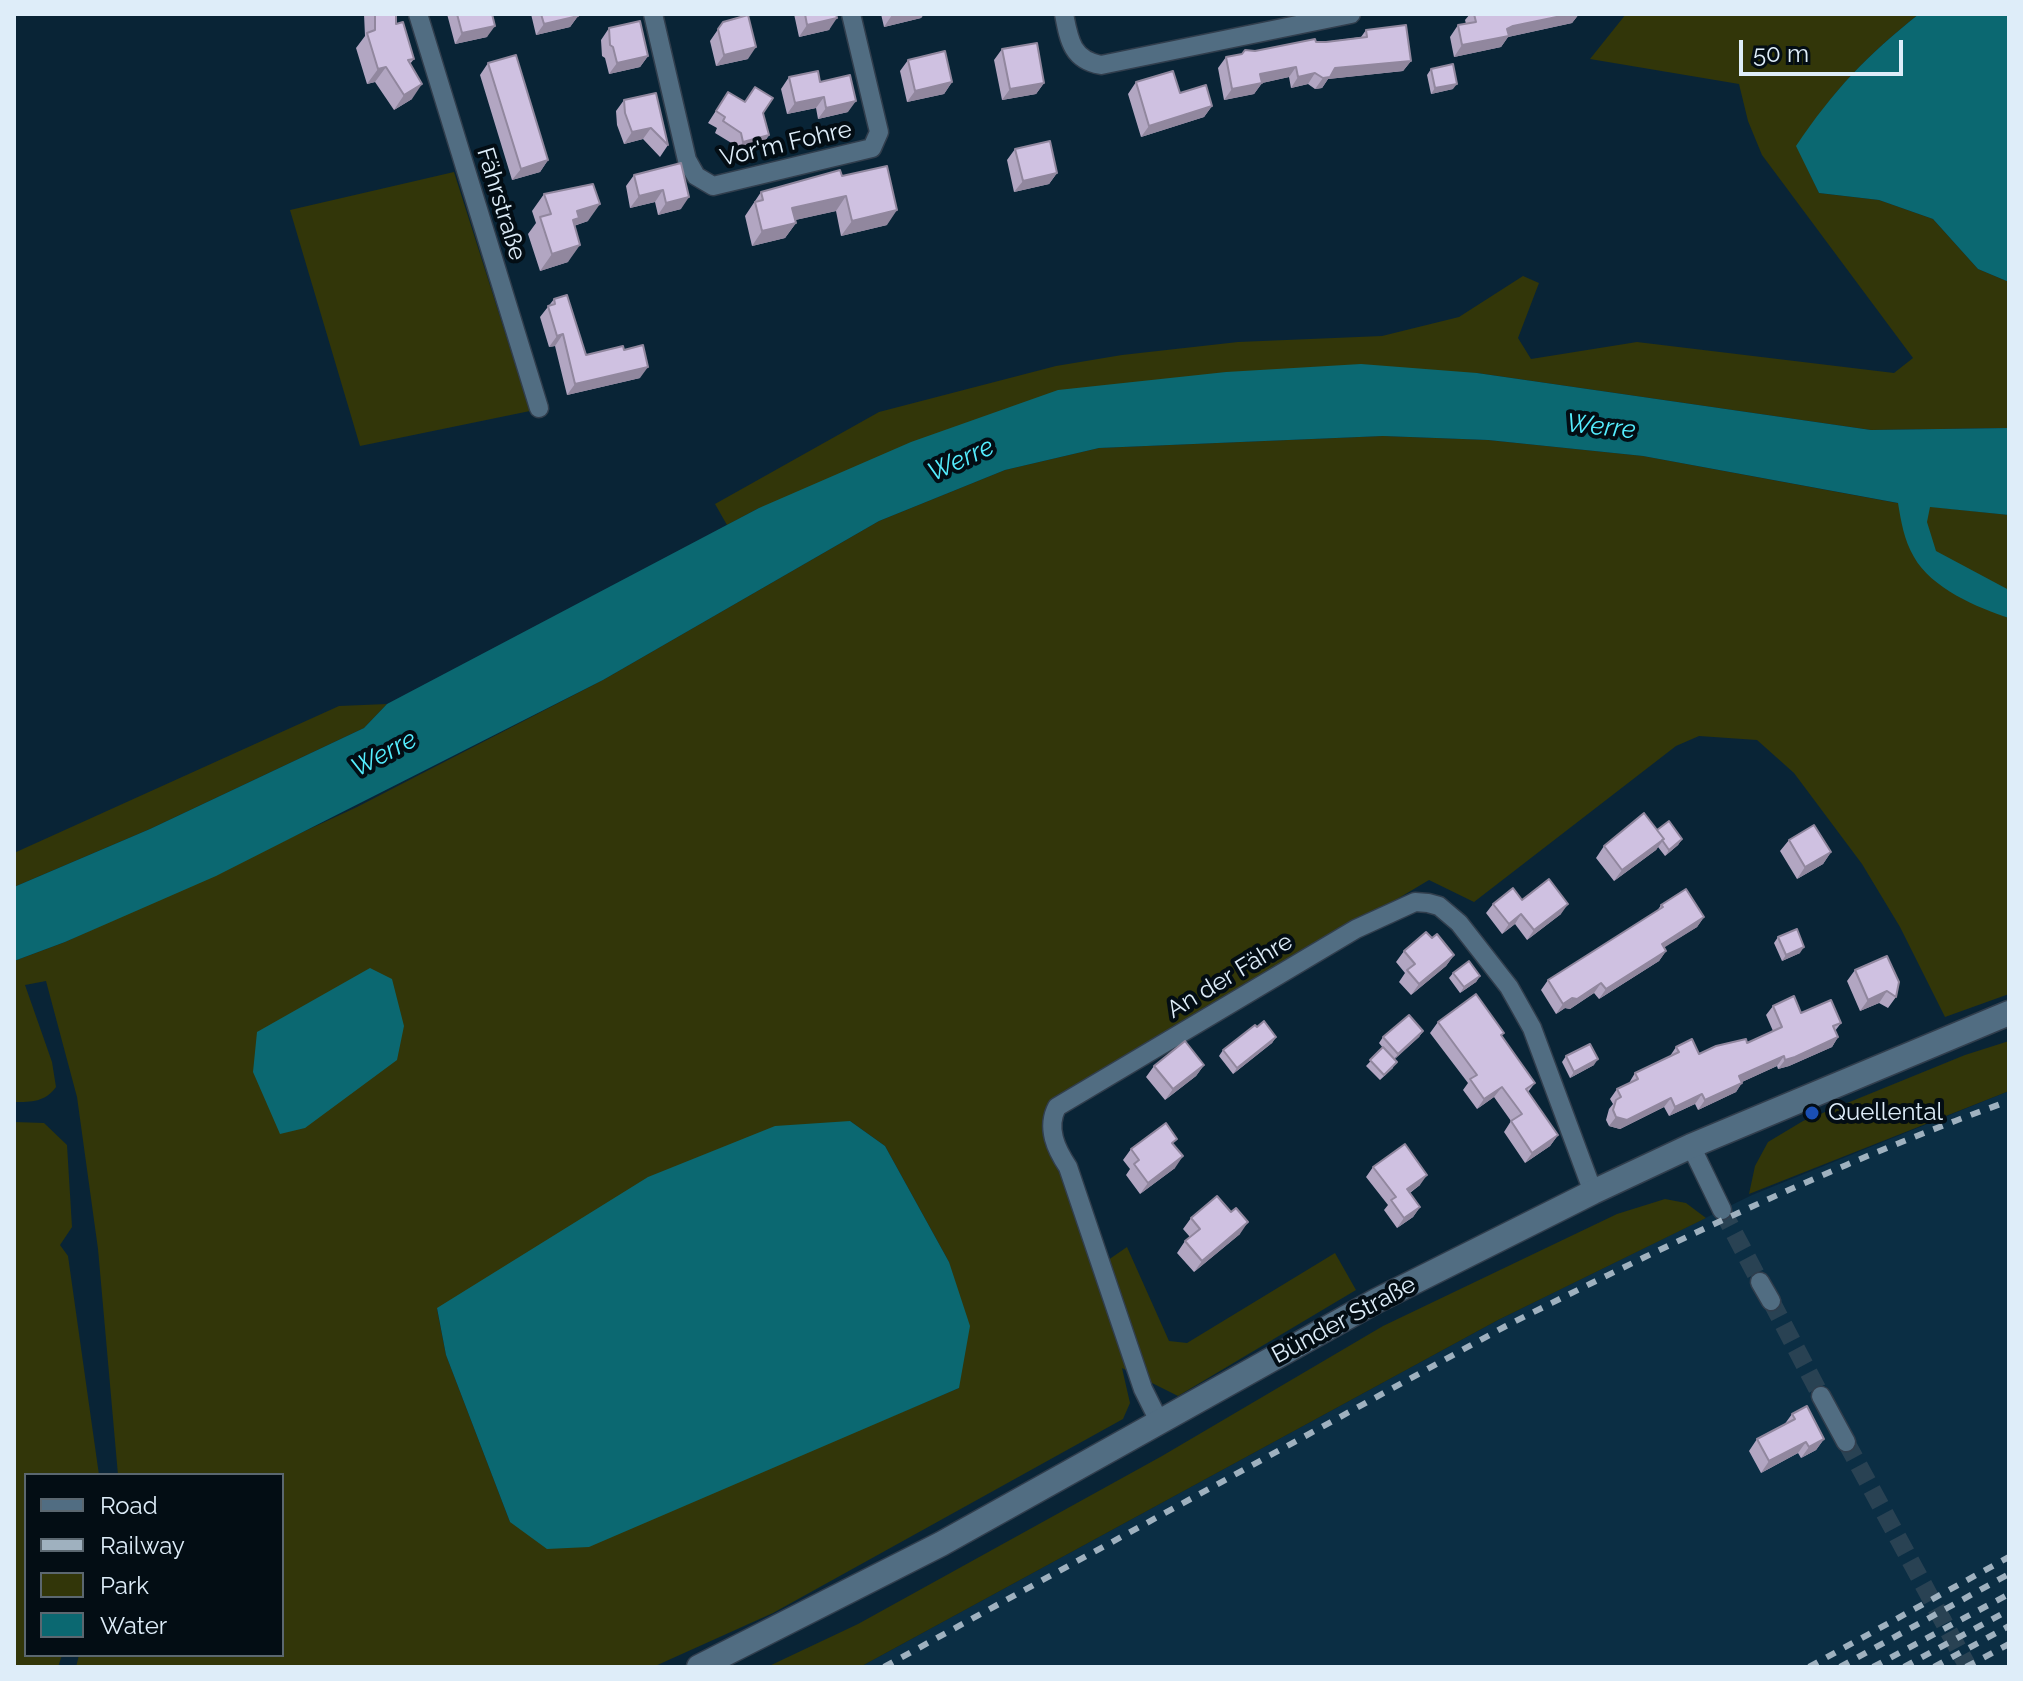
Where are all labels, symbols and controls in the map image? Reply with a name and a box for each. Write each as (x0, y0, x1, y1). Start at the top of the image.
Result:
scale bar (1743, 24, 1907, 74)
text: 50 m (1753, 39, 1809, 68)
street label: Vor'm Fohre (717, 115, 855, 173)
street label: Fährstraße (470, 144, 532, 264)
water label: Werre (1565, 408, 1637, 446)
water label: Werre (923, 431, 999, 489)
water label: Werre (346, 724, 422, 784)
street label: An der Fähre (1162, 927, 1298, 1025)
place label: Quellental (1828, 1099, 1943, 1127)
marker: Quellental (1803, 1104, 1821, 1122)
street label: Bünder Straße (1267, 1270, 1421, 1370)
legend (24, 1473, 284, 1657)
text: Road (100, 1491, 158, 1520)
text: Railway (100, 1531, 185, 1560)
text: Park (100, 1571, 149, 1600)
text: Water (100, 1611, 167, 1640)

